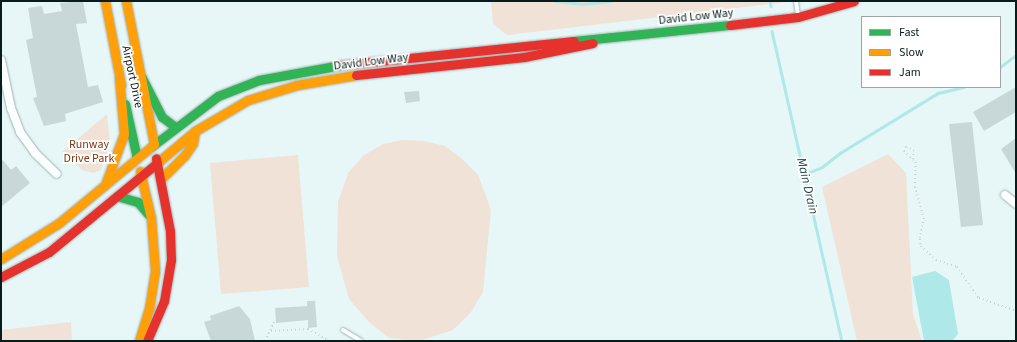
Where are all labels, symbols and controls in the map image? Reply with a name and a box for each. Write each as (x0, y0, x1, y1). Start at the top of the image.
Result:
street label: David Low Way (658, 6, 734, 28)
legend (861, 16, 1001, 88)
text: Fast (899, 24, 919, 41)
street label: Airport Drive (118, 44, 146, 110)
text: Slow (899, 44, 924, 61)
street label: David Low Way (333, 50, 409, 74)
text: Jam (899, 64, 921, 81)
park label: Runway Drive Park (64, 138, 114, 166)
water label: Main Drain (793, 156, 821, 216)

